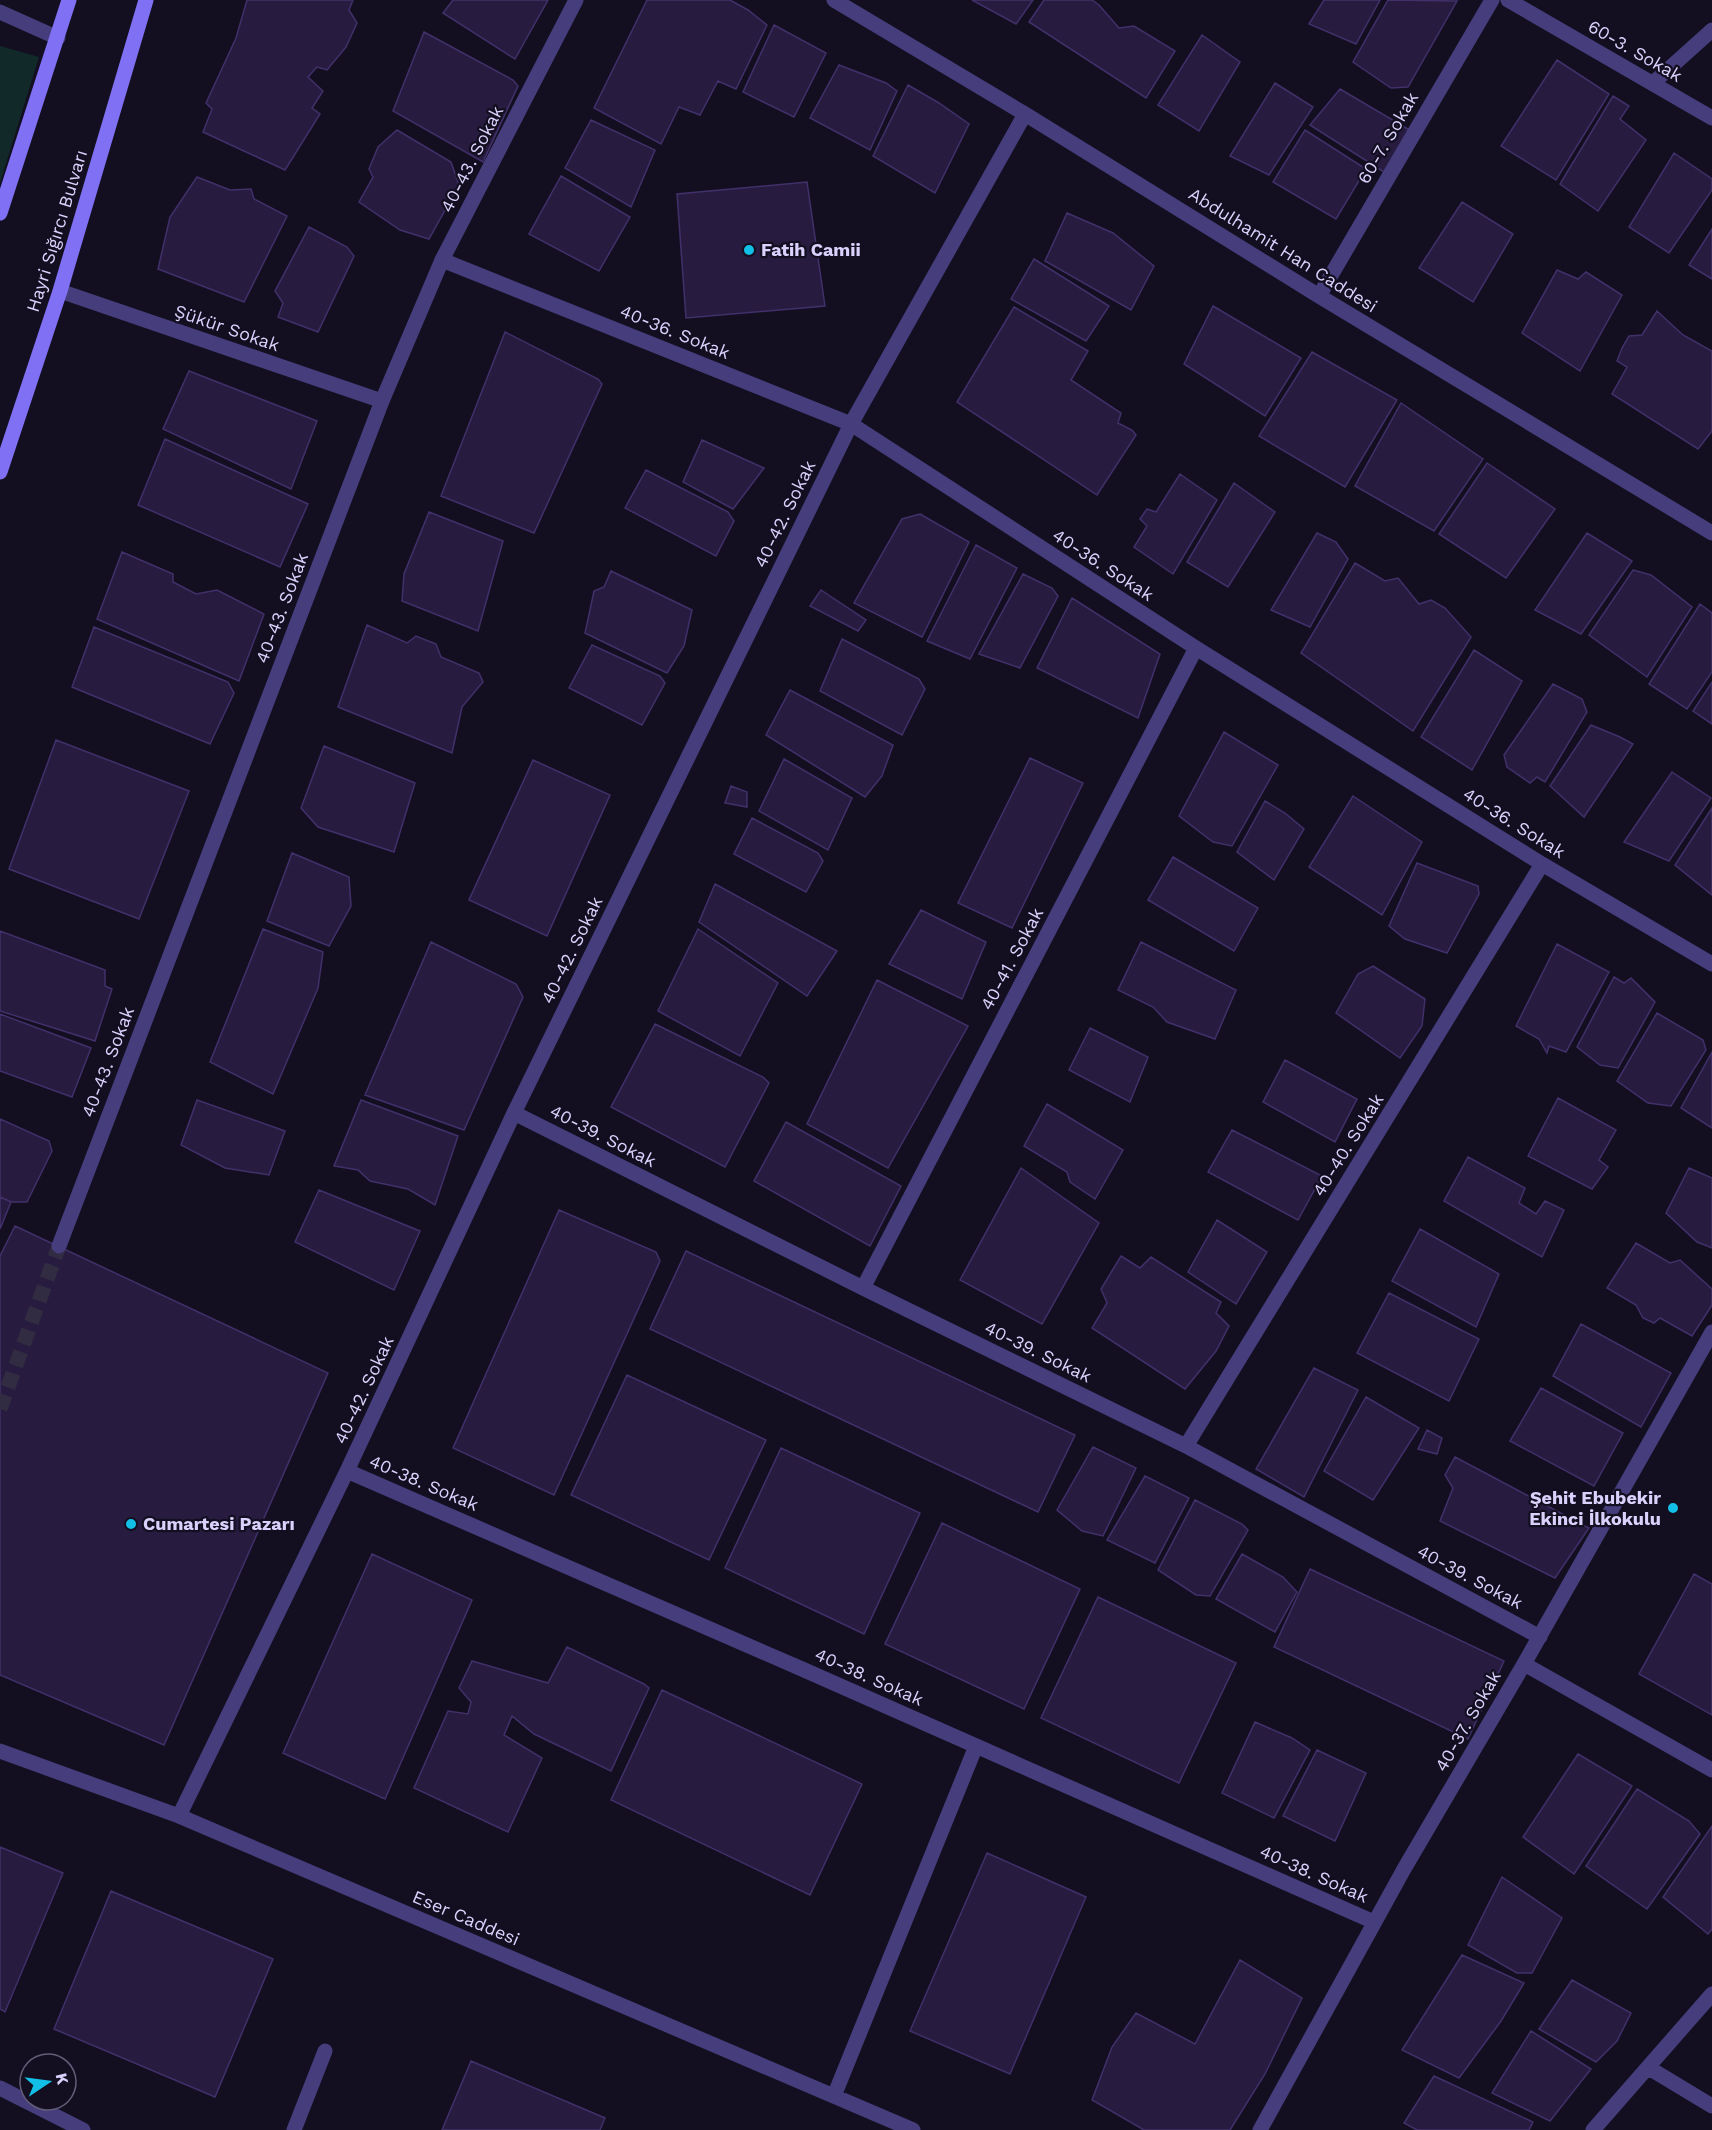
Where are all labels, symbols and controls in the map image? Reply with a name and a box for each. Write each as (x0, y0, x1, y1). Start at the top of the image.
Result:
street label: 60-3. Sokak (1584, 15, 1686, 86)
street label: 60-7. Sokak (1353, 88, 1422, 187)
street label: 40-43. Sokak (436, 102, 507, 215)
street label: Hayri Sığırcı Bulvarı (22, 147, 91, 314)
street label: Abdulhamit Han Caddesi (1185, 183, 1381, 316)
place label: Fatih Camii (761, 239, 861, 260)
marker: Fatih Camii (742, 243, 756, 257)
street label: Şükür Sokak (172, 300, 282, 355)
street label: 40-36. Sokak (617, 300, 733, 363)
street label: 40-42. Sokak (750, 457, 820, 571)
street label: 40-36. Sokak (1049, 524, 1158, 605)
street label: 40-43. Sokak (251, 550, 312, 666)
street label: 40-36. Sokak (1459, 783, 1569, 862)
street label: 40-42. Sokak (537, 893, 607, 1007)
street label: 40-41. Sokak (976, 904, 1047, 1013)
street label: 40-43. Sokak (77, 1004, 138, 1120)
street label: 40-40. Sokak (1308, 1090, 1387, 1200)
street label: 40-39. Sokak (547, 1100, 660, 1171)
street label: 40-39. Sokak (981, 1317, 1095, 1386)
street label: 40-42. Sokak (329, 1333, 398, 1447)
street label: 40-38. Sokak (367, 1450, 482, 1515)
place label: Şehit Ebubekir Ekinci İlkokulu (1529, 1487, 1661, 1529)
marker: Şehit Ebubekir Ekinci İlkokulu (1666, 1501, 1680, 1515)
place label: Cumartesi Pazarı (143, 1513, 295, 1534)
marker: Cumartesi Pazarı (124, 1517, 138, 1531)
street label: 40-39. Sokak (1414, 1540, 1526, 1613)
street label: 40-38. Sokak (812, 1643, 927, 1710)
street label: 40-37. Sokak (1430, 1667, 1505, 1775)
street label: 40-38. Sokak (1257, 1840, 1372, 1907)
street label: Eser Caddesi (410, 1886, 523, 1950)
north arrow (18, 2052, 78, 2112)
text: K (52, 2071, 73, 2086)

